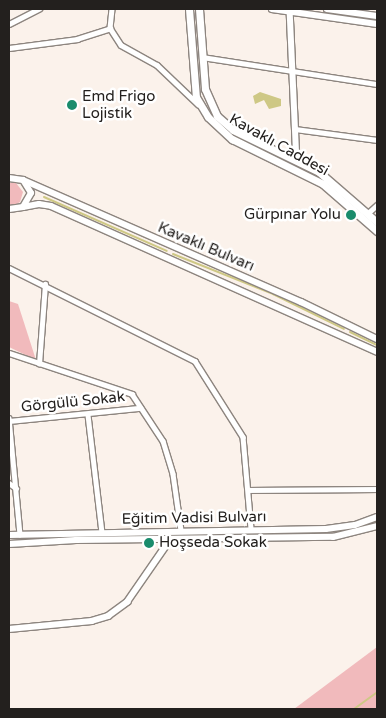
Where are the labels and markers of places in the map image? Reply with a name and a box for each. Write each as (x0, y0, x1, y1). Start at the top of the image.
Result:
place label: Emd Frigo Lojistik (82, 87, 155, 122)
marker: Emd Frigo Lojistik (66, 99, 78, 111)
place label: Gürpınar Yolu (244, 206, 341, 224)
marker: Gürpınar Yolu (345, 209, 357, 221)
place label: Hoşseda Sokak (159, 534, 267, 552)
marker: Hoşseda Sokak (143, 537, 155, 549)

